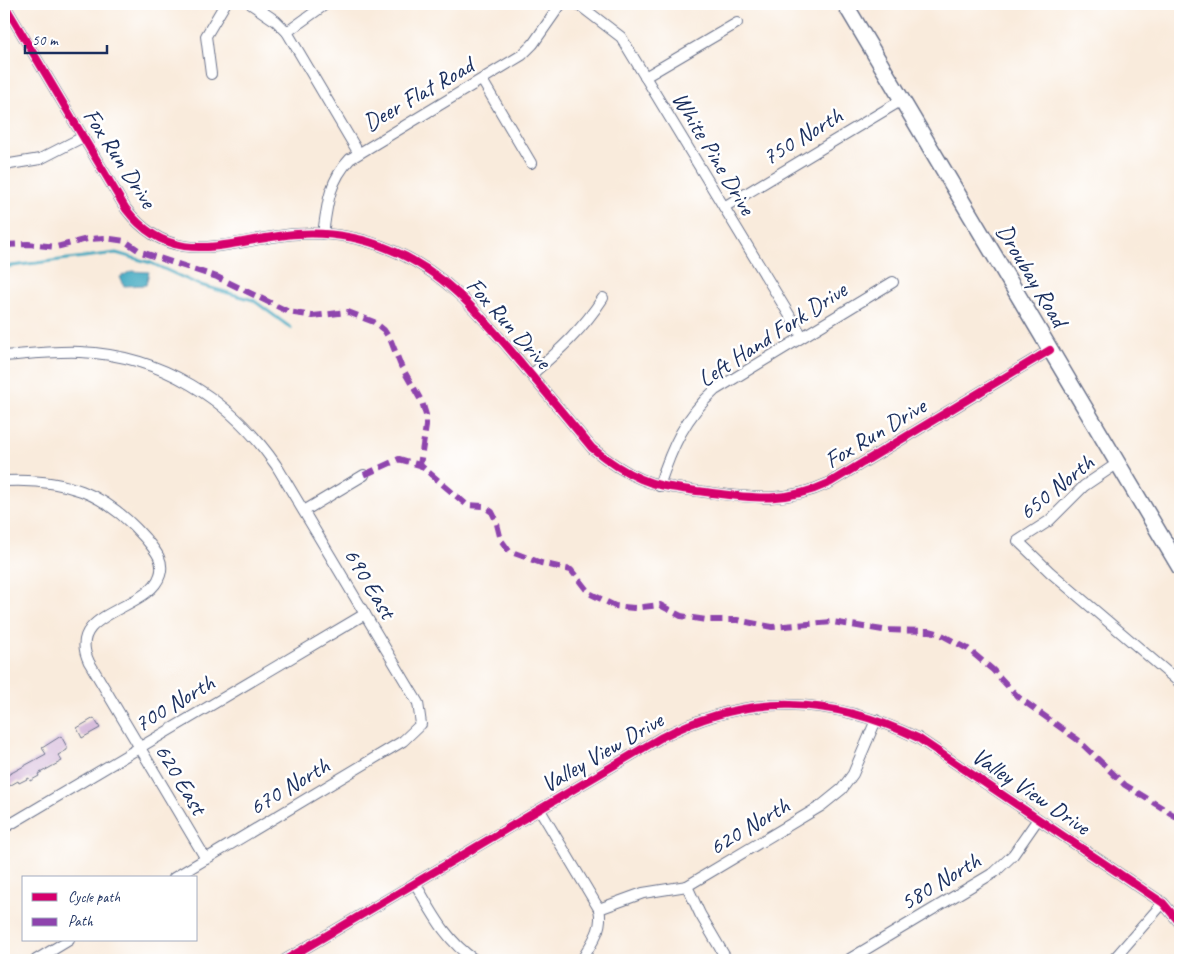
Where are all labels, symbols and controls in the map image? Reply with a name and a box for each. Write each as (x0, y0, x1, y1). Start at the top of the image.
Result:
scale bar (25, 22, 108, 54)
text: 50 m (32, 31, 59, 50)
street label: Deer Flat Road (358, 49, 482, 138)
street label: White Pine Drive (666, 86, 764, 222)
street label: 750 North (756, 100, 849, 172)
street label: Fox Run Drive (77, 102, 165, 215)
street label: Droubay Road (990, 218, 1076, 335)
street label: Fox Run Drive (460, 271, 559, 377)
street label: Left Hand Fork Drive (692, 273, 854, 393)
street label: Fox Run Drive (819, 390, 933, 475)
street label: 650 North (1012, 447, 1101, 527)
street label: 690 East (337, 542, 404, 626)
street label: 700 North (128, 667, 221, 739)
street label: Valley View Drive (536, 704, 670, 799)
street label: 620 East (148, 738, 215, 822)
street label: Valley View Drive (966, 741, 1098, 843)
street label: 670 North (243, 750, 336, 822)
street label: 620 North (703, 790, 796, 862)
street label: 580 North (894, 845, 987, 917)
legend (22, 876, 198, 942)
text: Cycle path (68, 888, 120, 907)
text: Path (68, 912, 94, 931)

